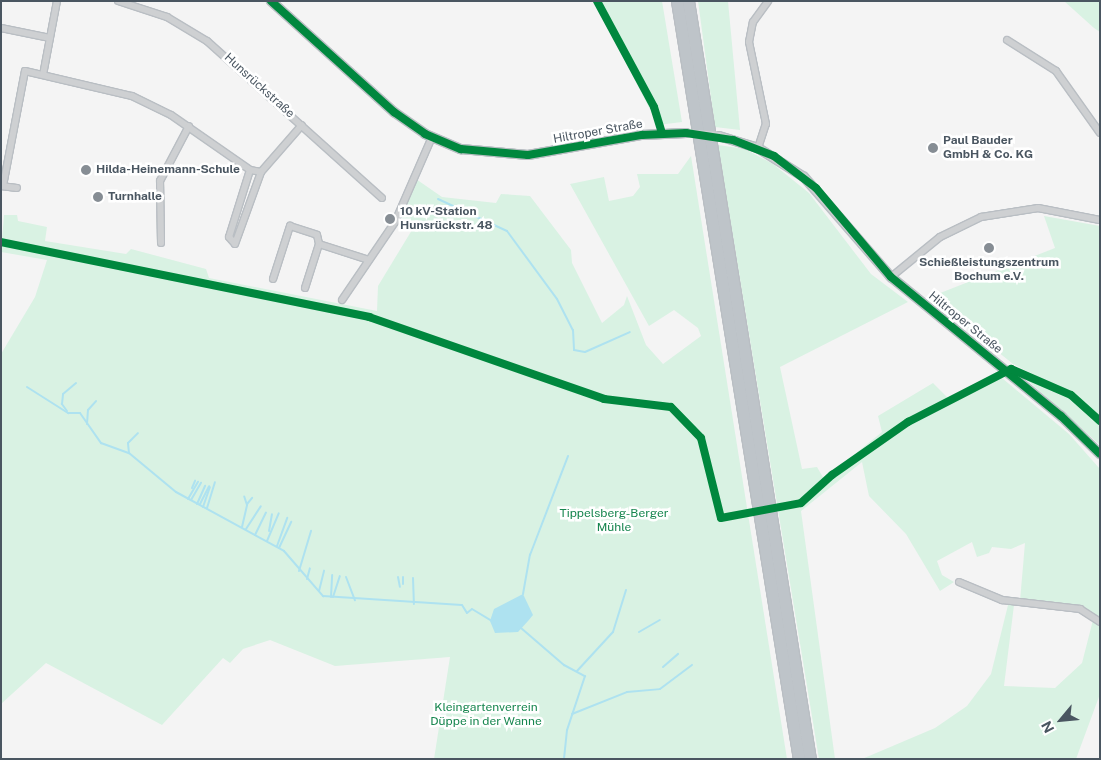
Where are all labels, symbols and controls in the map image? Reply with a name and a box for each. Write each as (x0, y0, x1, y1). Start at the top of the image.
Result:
street label: Hunsrückstraße (221, 51, 297, 121)
street label: Hiltroper Straße (552, 117, 644, 147)
place label: Paul Bauder GmbH & Co. KG (943, 134, 1033, 162)
marker: Paul Bauder GmbH & Co. KG (927, 142, 939, 154)
place label: Hilda-Heinemann-Schule (96, 163, 240, 177)
marker: Hilda-Heinemann-Schule (80, 164, 92, 176)
place label: Turnhalle (108, 190, 162, 204)
marker: Turnhalle (92, 191, 104, 203)
place label: 10 kV-Station Hunsrückstr. 48 (400, 205, 493, 233)
marker: 10 kV-Station Hunsrückstr. 48 (384, 213, 396, 225)
marker: Schießleistungszentrum Bochum e.V. (983, 242, 995, 254)
place label: Schießleistungszentrum Bochum e.V. (919, 256, 1059, 284)
street label: Hiltroper Straße (925, 289, 1005, 357)
park label: Tippelsberg-Berger Mühle (560, 507, 668, 535)
north arrow (1036, 695, 1086, 745)
park label: Kleingartenverrein Düppe in der Wanne (430, 701, 542, 729)
text: N (1038, 718, 1057, 736)

